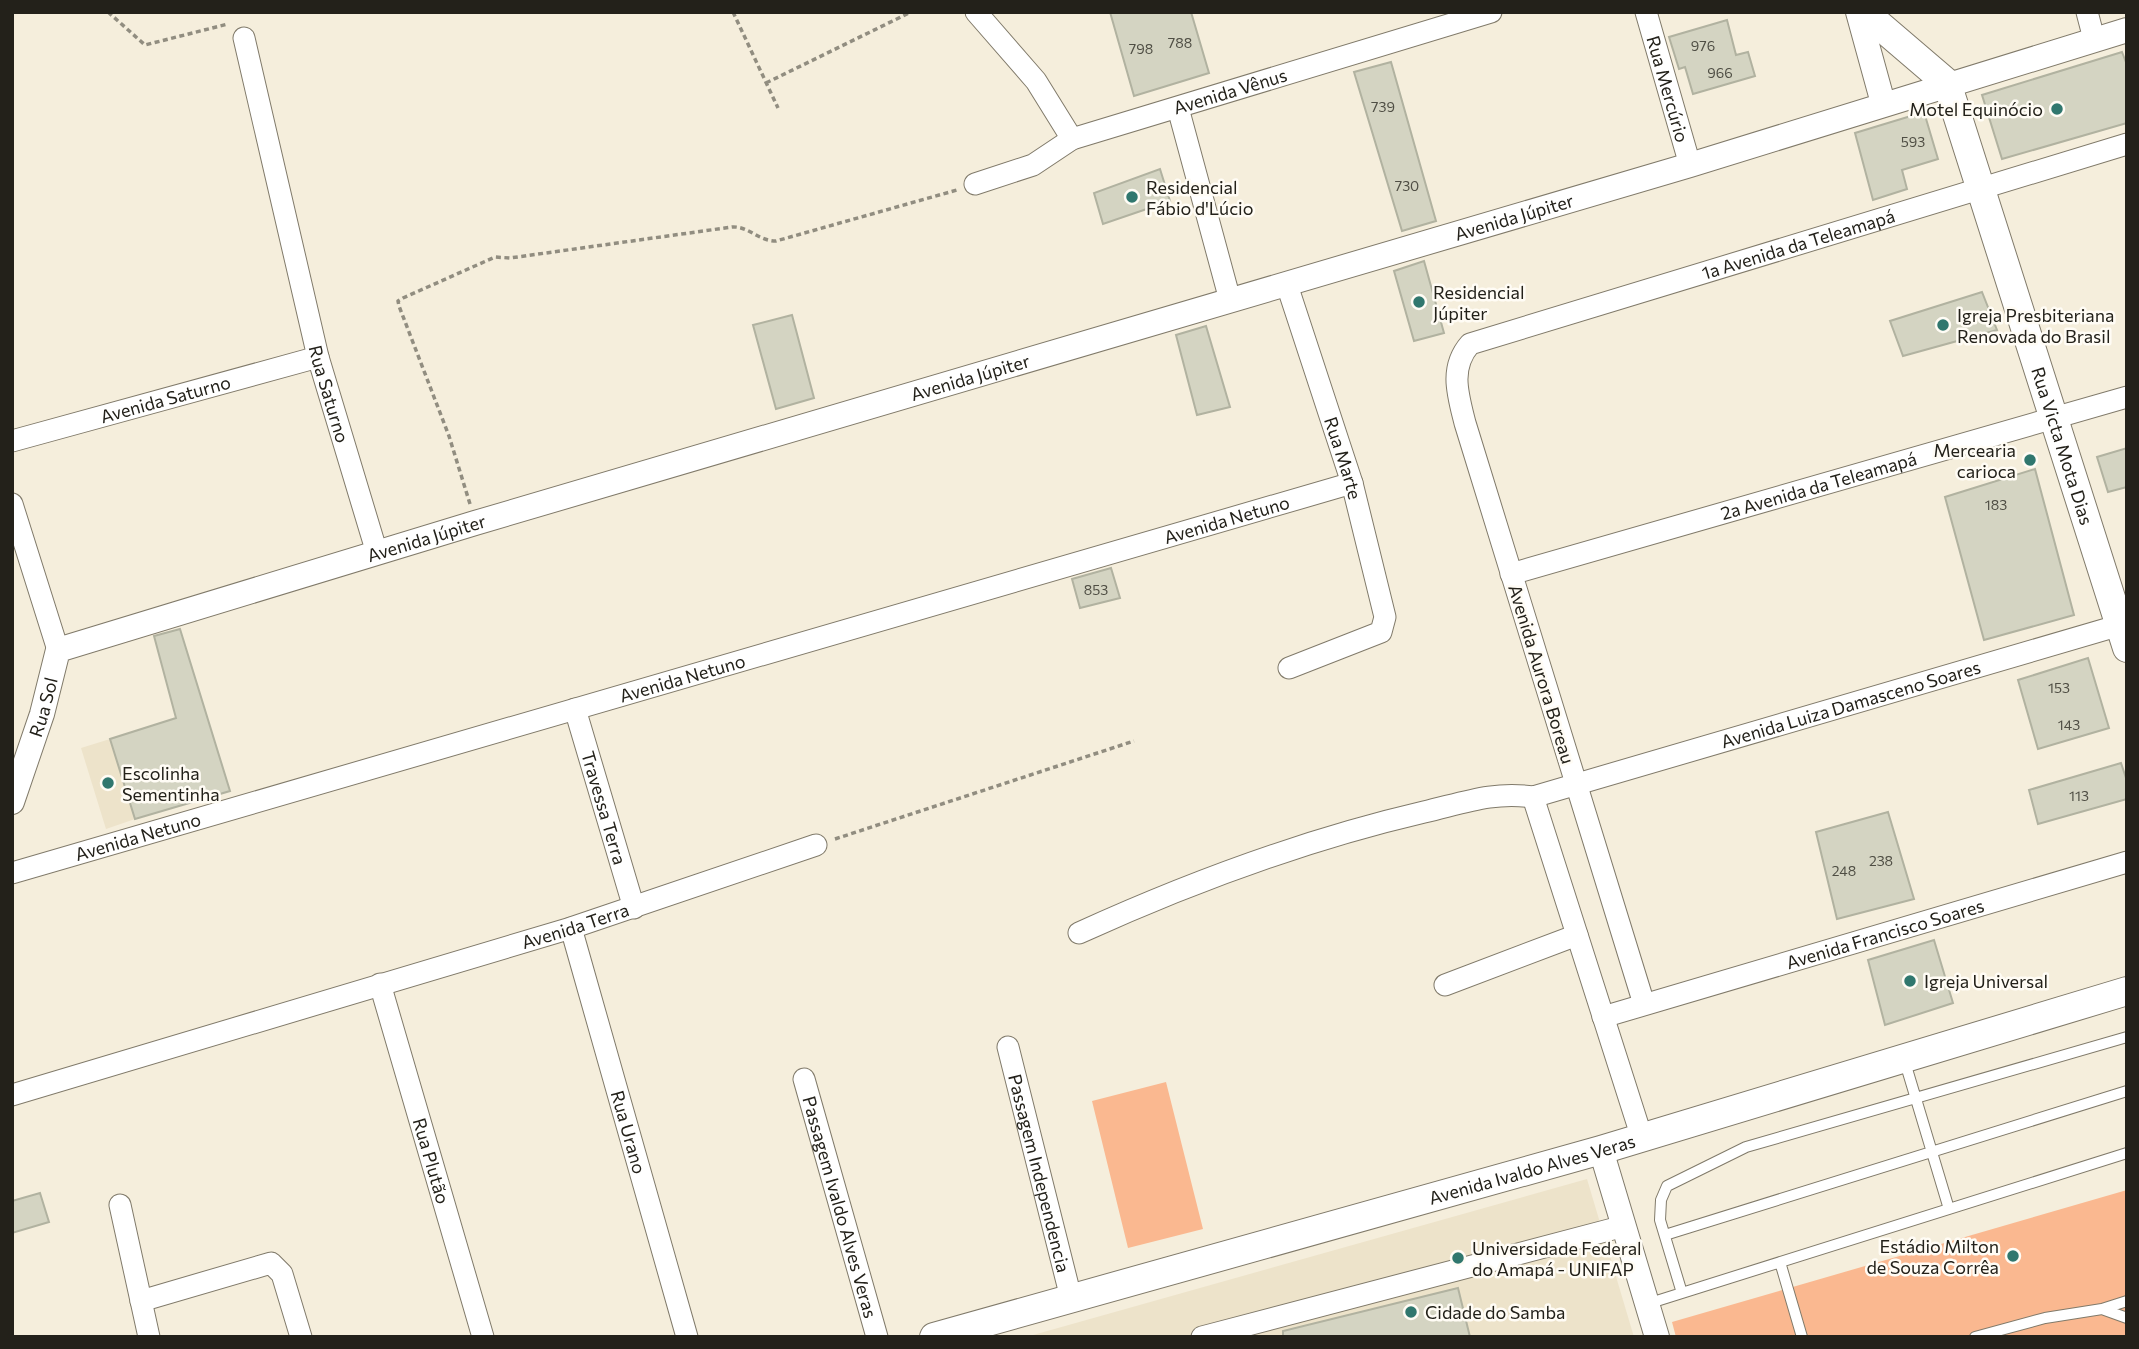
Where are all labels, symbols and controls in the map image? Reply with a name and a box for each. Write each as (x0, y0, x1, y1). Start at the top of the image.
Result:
street label: Rua Mercúrio (1642, 33, 1694, 145)
house number: 788 (1168, 34, 1192, 51)
house number: 976 (1691, 37, 1715, 54)
house number: 798 (1129, 40, 1153, 57)
street label: Avenida Vênus (1171, 64, 1289, 119)
house number: 966 (1707, 64, 1733, 81)
house number: 739 (1371, 98, 1395, 115)
place label: Motel Equinócio (1909, 98, 2043, 120)
marker: Motel Equinócio (2049, 101, 2065, 117)
house number: 593 (1901, 133, 1925, 150)
place label: Residencial Fábio d'Lúcio (1146, 176, 1253, 219)
house number: 730 (1395, 177, 1419, 194)
marker: Residencial Fábio d'Lúcio (1124, 189, 1140, 205)
street label: Avenida Júpiter (1452, 189, 1576, 245)
street label: 1a Avenida da Teleamapá (1699, 204, 1897, 284)
place label: Residencial Júpiter (1433, 281, 1525, 324)
marker: Residencial Júpiter (1411, 294, 1427, 310)
place label: Igreja Presbiteriana Renovada do Brasil (1957, 304, 2114, 347)
marker: Igreja Presbiteriana Renovada do Brasil (1935, 317, 1951, 333)
street label: Rua Saturno (305, 343, 354, 445)
street label: Avenida Júpiter (908, 349, 1032, 405)
street label: Rua Victa Mota Dias (2027, 364, 2098, 528)
street label: Avenida Saturno (98, 371, 233, 427)
street label: Rua Marte (1320, 414, 1367, 501)
place label: Mercearia carioca (1933, 439, 2016, 482)
street label: 2a Avenida da Teleamapá (1718, 447, 1919, 524)
marker: Mercearia carioca (2022, 452, 2038, 468)
street label: Avenida Netuno (1161, 491, 1292, 548)
house number: 183 (1985, 496, 2007, 513)
street label: Avenida Júpiter (364, 509, 488, 566)
house number: 853 (1084, 581, 1108, 598)
street label: Avenida Aurora Boreau (1504, 582, 1580, 766)
street label: Avenida Netuno (617, 649, 748, 707)
street label: Avenida Luiza Damasceno Soares (1718, 656, 1983, 752)
street label: Rua Sol (24, 675, 62, 740)
house number: 153 (2048, 679, 2070, 696)
house number: 143 (2058, 716, 2080, 733)
street label: Travessa Terra (577, 748, 631, 867)
place label: Escolinha Sementinha (122, 762, 220, 805)
marker: Escolinha Sementinha (100, 775, 116, 791)
house number: 113 (2069, 787, 2089, 804)
street label: Avenida Netuno (72, 808, 203, 865)
house number: 238 (1869, 852, 1893, 869)
house number: 248 (1832, 862, 1856, 879)
street label: Avenida Francisco Soares (1783, 894, 1987, 973)
street label: Avenida Terra (519, 898, 632, 953)
place label: Igreja Universal (1924, 970, 2048, 992)
marker: Igreja Universal (1902, 973, 1918, 989)
street label: Passagem Independencia (1004, 1072, 1075, 1275)
street label: Rua Urano (607, 1088, 651, 1176)
street label: Passagem Ivaldo Alves Veras (798, 1093, 882, 1321)
street label: Rua Plutão (409, 1115, 454, 1206)
street label: Avenida Ivaldo Alves Veras (1426, 1129, 1638, 1209)
place label: Estádio Milton de Souza Corrêa (1866, 1235, 1999, 1278)
place label: Universidade Federal do Amapá - UNIFAP (1472, 1237, 1642, 1280)
marker: Estádio Milton de Souza Corrêa (2005, 1248, 2021, 1264)
marker: Universidade Federal do Amapá - UNIFAP (1450, 1250, 1466, 1266)
place label: Cidade do Samba (1425, 1301, 1565, 1323)
marker: Cidade do Samba (1403, 1304, 1419, 1320)

